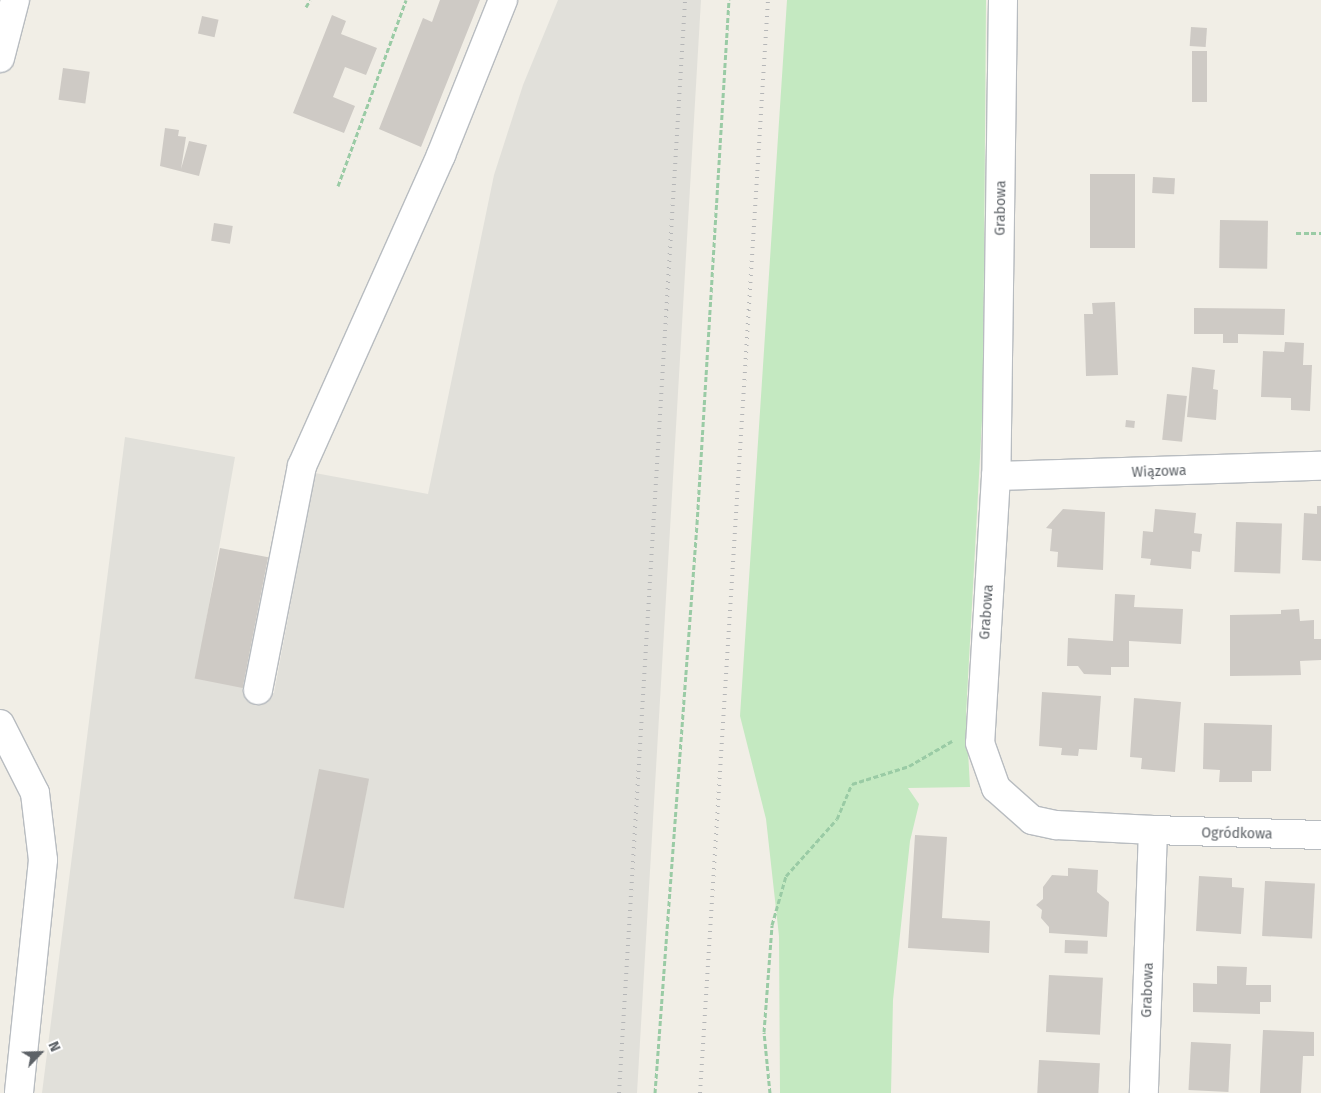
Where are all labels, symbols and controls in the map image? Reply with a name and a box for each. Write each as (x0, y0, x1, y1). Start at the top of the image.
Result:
street label: Grabowa (992, 180, 1010, 236)
street label: Wiązowa (1131, 463, 1187, 481)
street label: Grabowa (977, 584, 997, 640)
street label: Ogródkowa (1201, 825, 1273, 843)
street label: Grabowa (1139, 962, 1157, 1018)
north arrow (15, 1028, 65, 1078)
text: N (45, 1039, 64, 1054)

